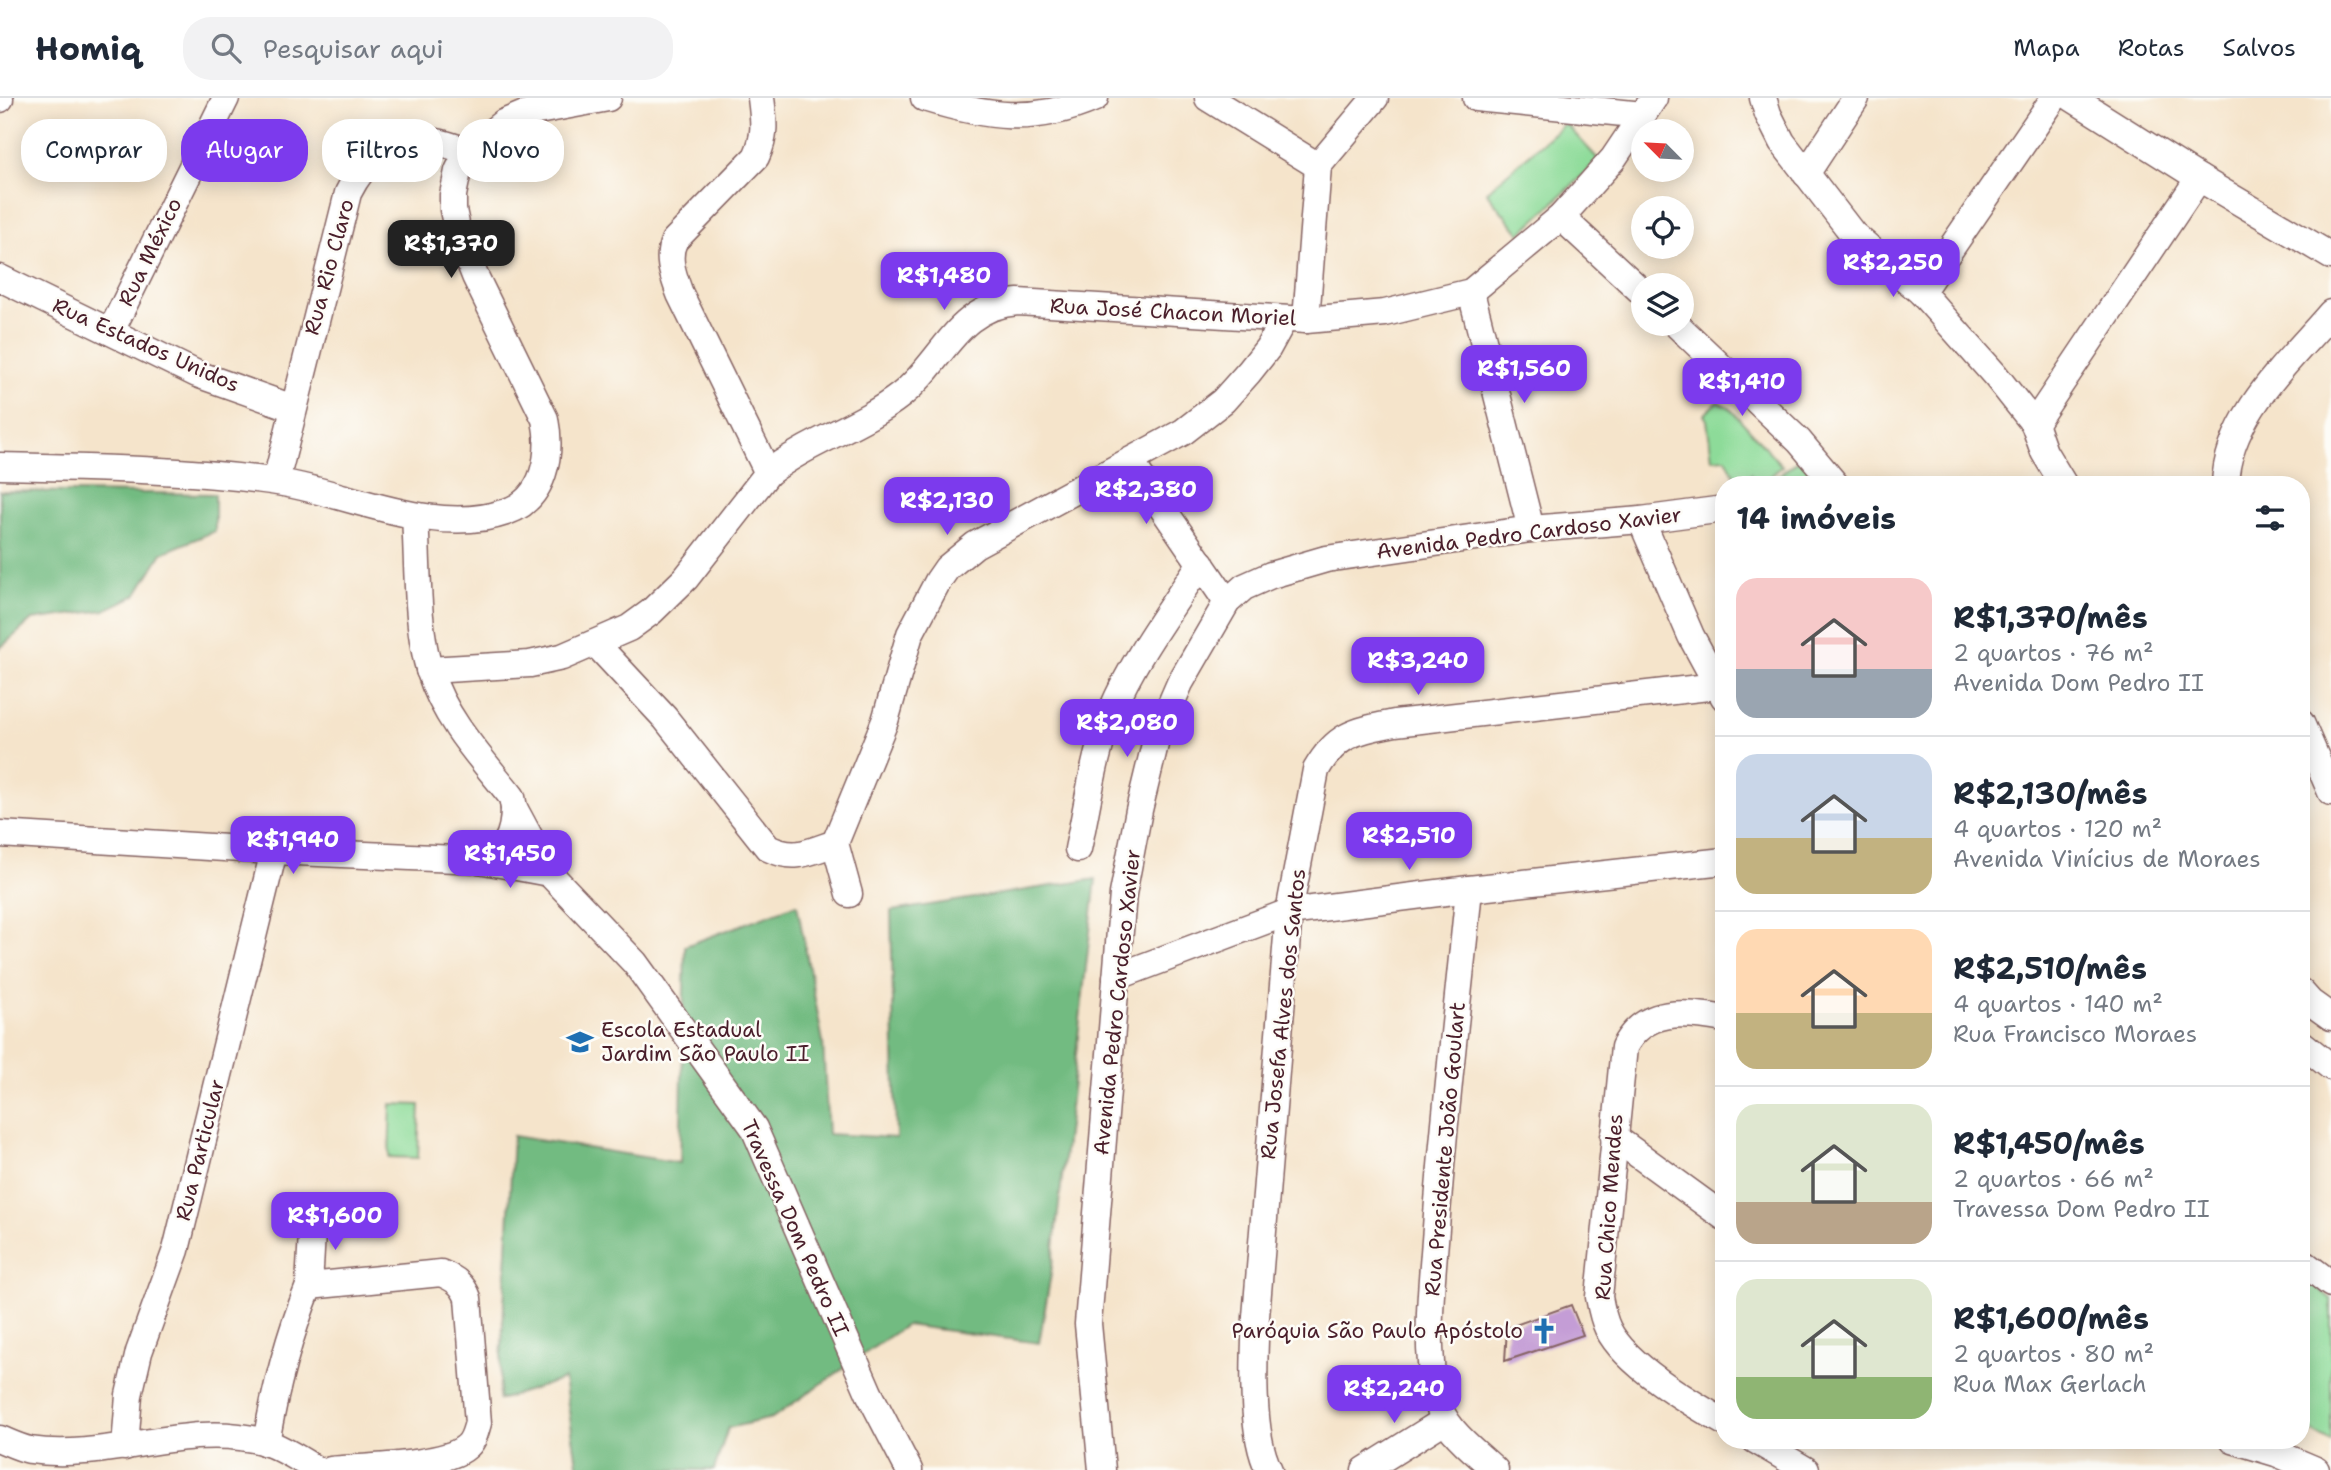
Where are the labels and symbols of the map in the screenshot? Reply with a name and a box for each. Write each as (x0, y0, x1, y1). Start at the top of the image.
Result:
north arrow (1631, 119, 1694, 182)
street label: Rua México (112, 193, 188, 311)
street label: Rua Rio Claro (297, 196, 361, 338)
pin: R$1,370 (386, 220, 516, 280)
pin: R$2,250 (1828, 240, 1958, 299)
pin: R$1,480 (879, 252, 1009, 312)
street label: Rua Estados Unidos (48, 291, 244, 399)
street label: Rua José Chacon Moriel (1049, 292, 1298, 332)
pin: R$1,560 (1459, 345, 1589, 405)
pin: R$1,410 (1677, 358, 1807, 418)
pin: R$2,380 (1081, 466, 1211, 526)
pin: R$2,130 (882, 478, 1012, 537)
street label: Avenida Pedro Cardoso Xavier (1375, 500, 1683, 566)
pin: R$3,240 (1353, 638, 1483, 697)
pin: R$2,080 (1062, 700, 1192, 759)
pin: R$2,510 (1344, 812, 1474, 872)
pin: R$1,940 (228, 816, 358, 876)
pin: R$1,450 (445, 830, 575, 890)
street label: Avenida Pedro Cardoso Xavier (1087, 848, 1147, 1156)
street label: Rua Josefa Alves dos Santos (1254, 867, 1312, 1161)
street label: Rua Presidente João Goulart (1418, 1001, 1472, 1297)
place label: Escola Estadual Jardim São Paulo II (601, 1016, 809, 1068)
school or university icon: Escola Estadual Jardim São Paulo II (565, 1027, 595, 1057)
street label: Rua Particular (169, 1076, 231, 1224)
street label: Rua Chico Mendes (1589, 1113, 1629, 1301)
street label: Travessa Dom Pedro II (735, 1115, 855, 1341)
pin: R$1,600 (270, 1192, 400, 1252)
church icon: Paróquia São Paulo Apóstolo (1529, 1316, 1559, 1346)
place label: Paróquia São Paulo Apóstolo (1232, 1317, 1523, 1345)
pin: R$2,240 (1329, 1366, 1459, 1425)

